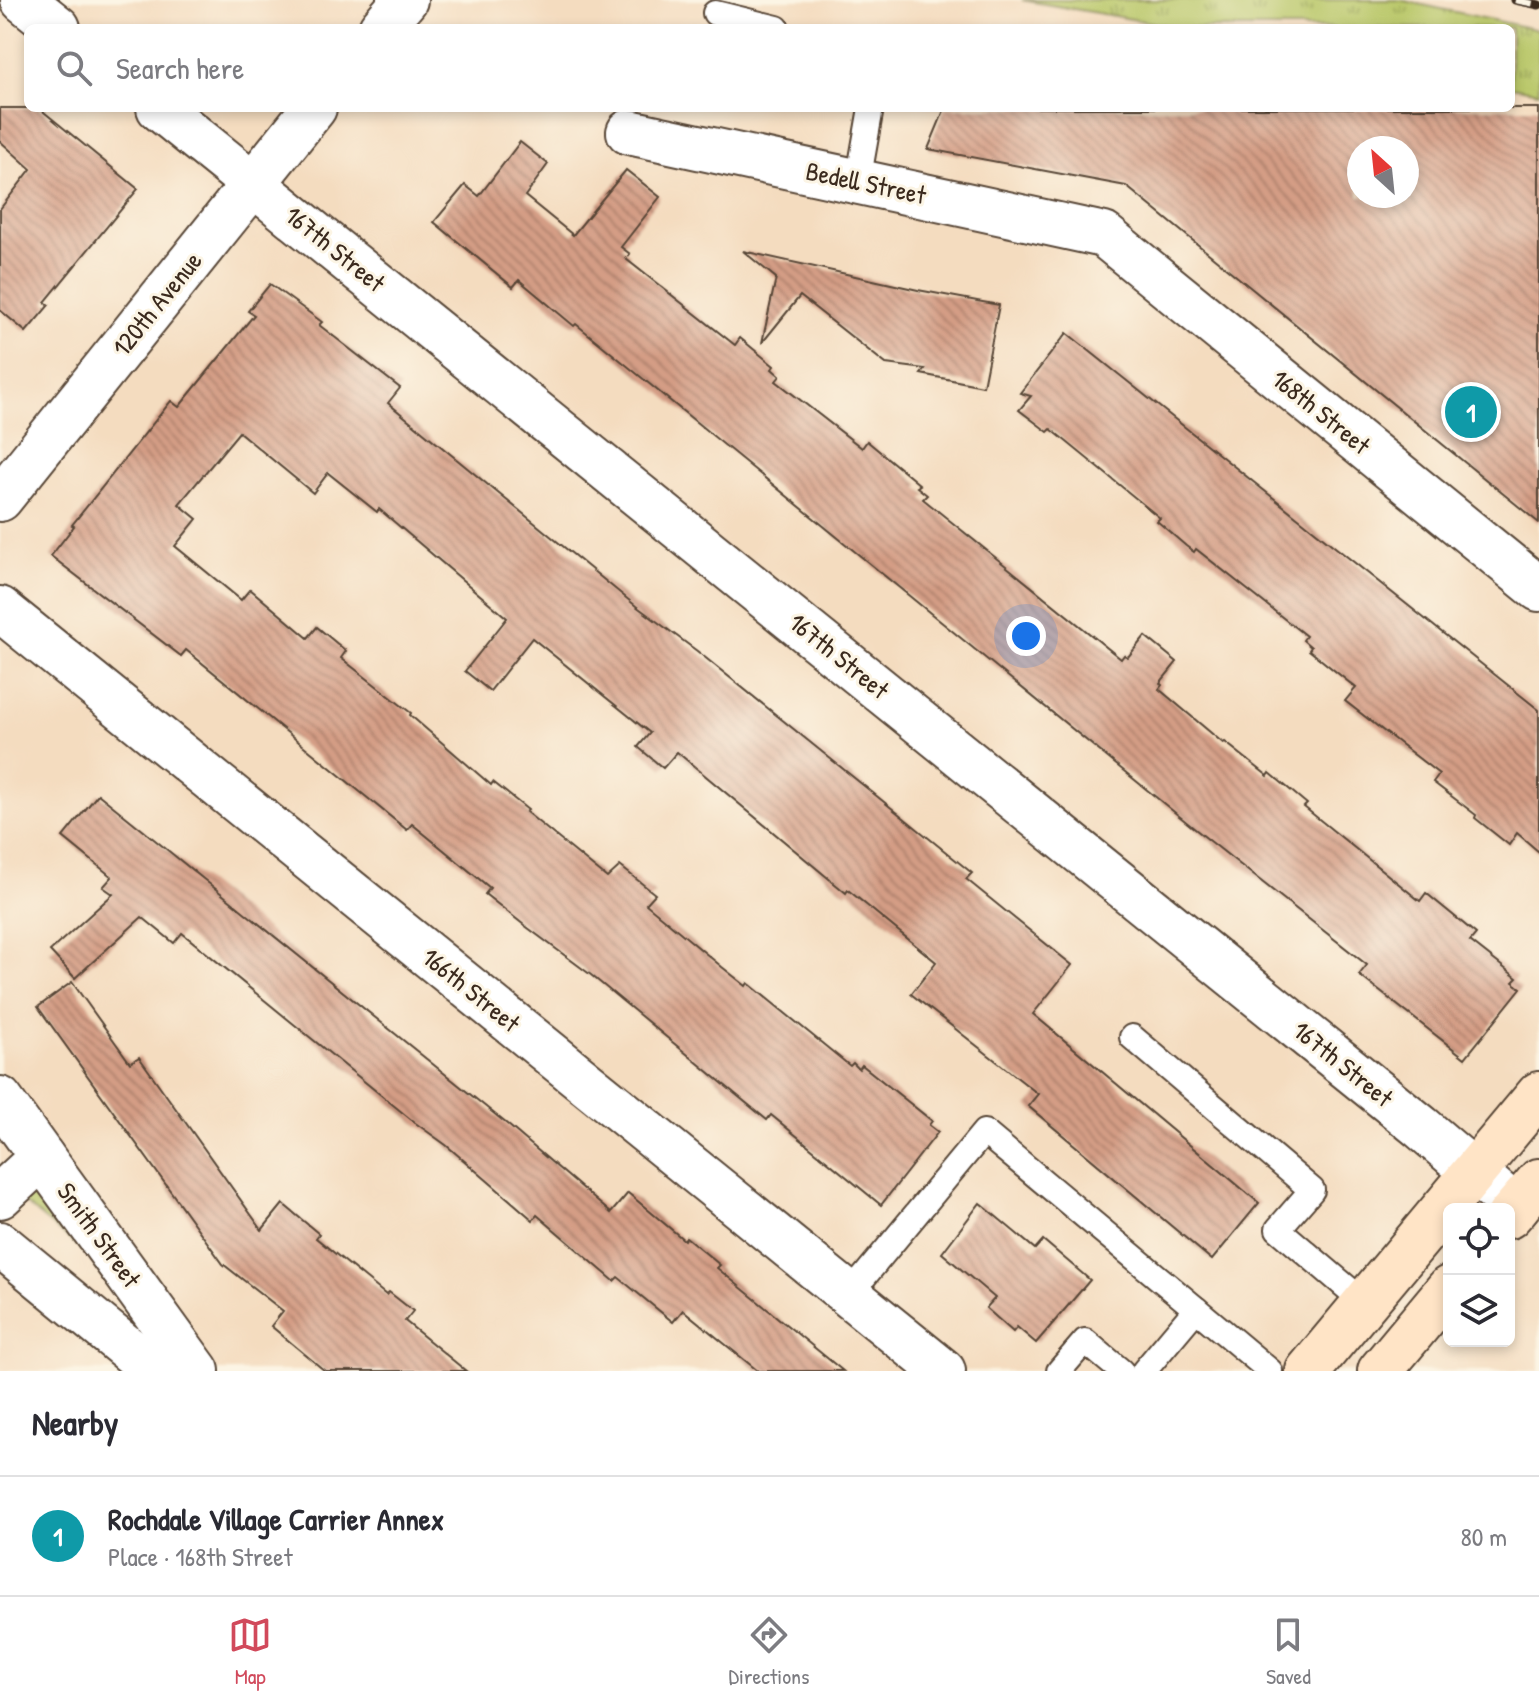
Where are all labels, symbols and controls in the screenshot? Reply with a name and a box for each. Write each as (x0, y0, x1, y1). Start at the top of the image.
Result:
search box (24, 24, 1515, 112)
icon: search (52, 46, 96, 90)
text: Search here (116, 48, 244, 88)
north arrow (1347, 136, 1419, 208)
street label: Bedell Street (803, 153, 930, 213)
street label: 167th Street (278, 198, 393, 300)
street label: 120th Avenue (104, 244, 210, 363)
street label: 168th Street (1265, 361, 1379, 463)
pin: 1 (1445, 382, 1497, 442)
street label: 167th Street (782, 605, 897, 707)
your location (1006, 616, 1046, 656)
street label: 166th Street (415, 939, 528, 1041)
street label: 167th Street (1286, 1013, 1401, 1115)
street label: Smith Street (49, 1175, 150, 1295)
map controls (1443, 1203, 1515, 1347)
button: locate (1443, 1203, 1515, 1275)
button: layers (1443, 1275, 1515, 1347)
text: Nearby (32, 1400, 118, 1446)
text: Rochdale Village Carrier Annex (108, 1499, 444, 1539)
text: 1 (53, 1519, 63, 1554)
text: 80 m (1460, 1519, 1507, 1554)
text: Place · 168th Street (108, 1539, 293, 1574)
tab: Map (228, 1613, 272, 1691)
tab: Directions (729, 1613, 810, 1691)
tab: Saved (1266, 1613, 1311, 1691)

